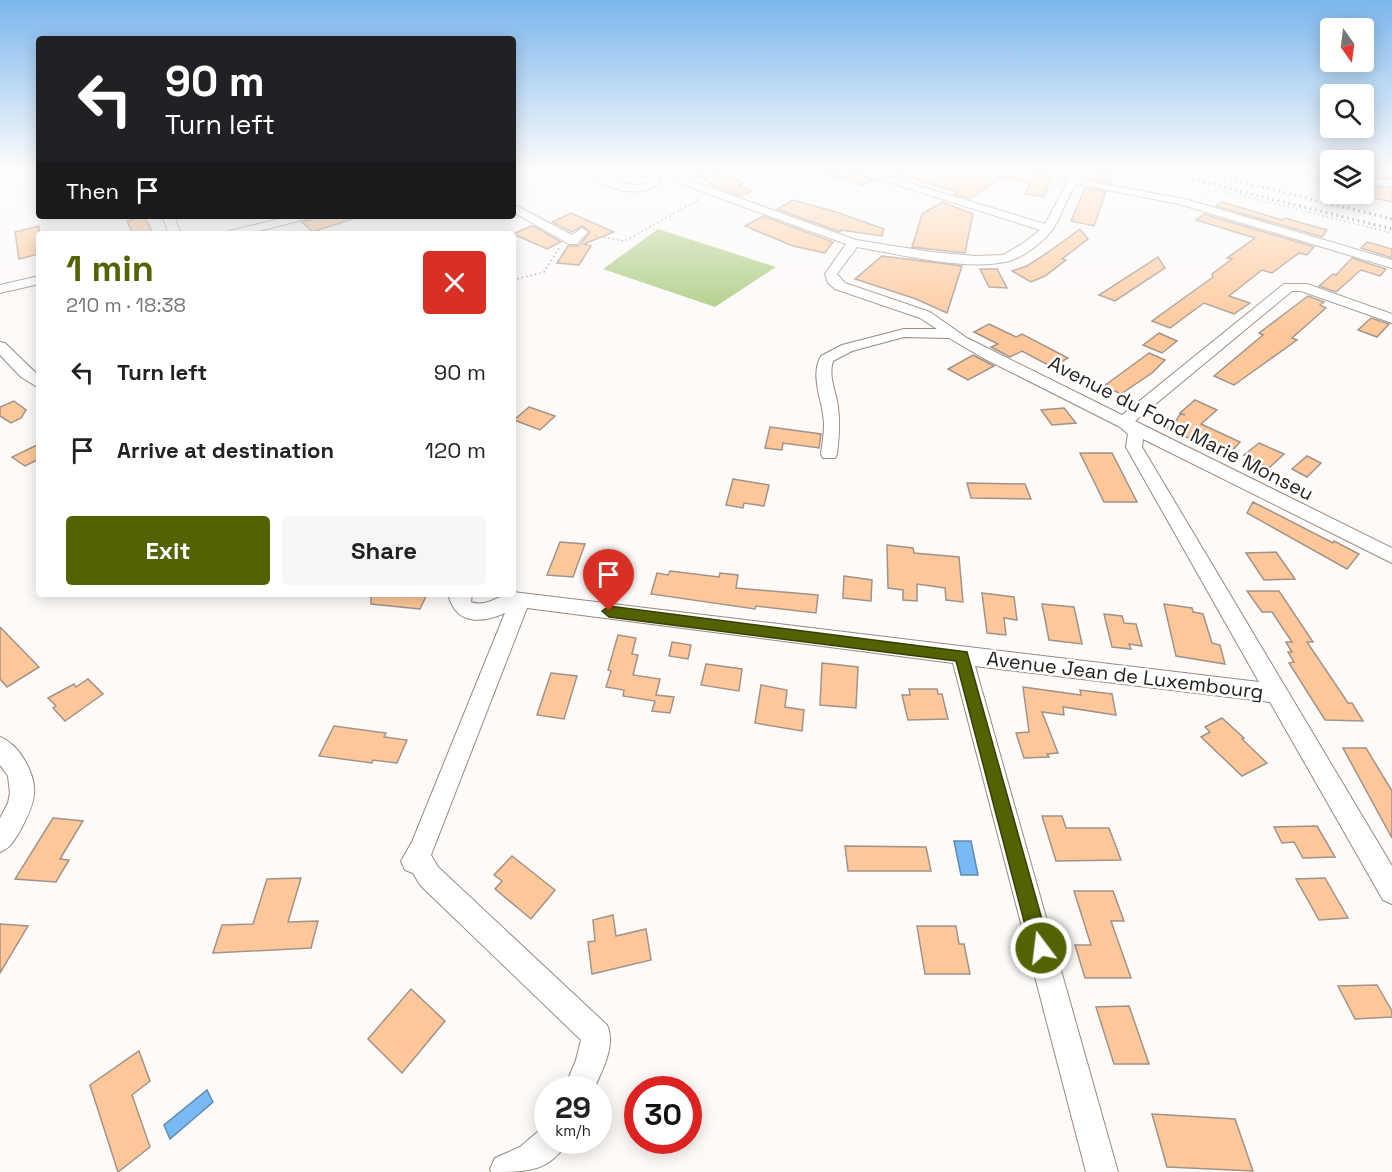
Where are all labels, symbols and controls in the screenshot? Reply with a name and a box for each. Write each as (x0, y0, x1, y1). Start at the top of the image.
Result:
north arrow (1320, 18, 1374, 72)
map controls (1320, 18, 1374, 204)
text: 90 m (165, 55, 265, 108)
icon: left (66, 60, 144, 138)
button: search (1320, 84, 1374, 138)
text: Turn left (165, 107, 275, 142)
button: layers (1320, 150, 1374, 204)
icon: arrive (131, 174, 164, 207)
text: Then (66, 177, 119, 205)
text: 1 min (66, 246, 154, 292)
button: close (423, 251, 486, 314)
text: 210 m · 18:38 (66, 292, 186, 318)
street label: Avenue du Fond Marie Monseu (1044, 350, 1318, 506)
icon: left (66, 356, 99, 389)
text: Turn left (117, 358, 207, 386)
text: 90 m (434, 358, 486, 386)
icon: arrive (66, 434, 99, 467)
text: Arrive at destination (117, 436, 334, 464)
text: 120 m (425, 436, 486, 464)
button: Exit (66, 516, 270, 585)
button: Share (282, 516, 486, 585)
pin (583, 549, 634, 611)
icon: arrive (592, 558, 625, 591)
street label: Avenue Jean de Luxembourg (985, 645, 1265, 705)
position arrow (1009, 916, 1073, 980)
speed limit sign: 30 (624, 1076, 702, 1154)
text: 29 (555, 1088, 591, 1127)
text: km/h (555, 1121, 591, 1140)

